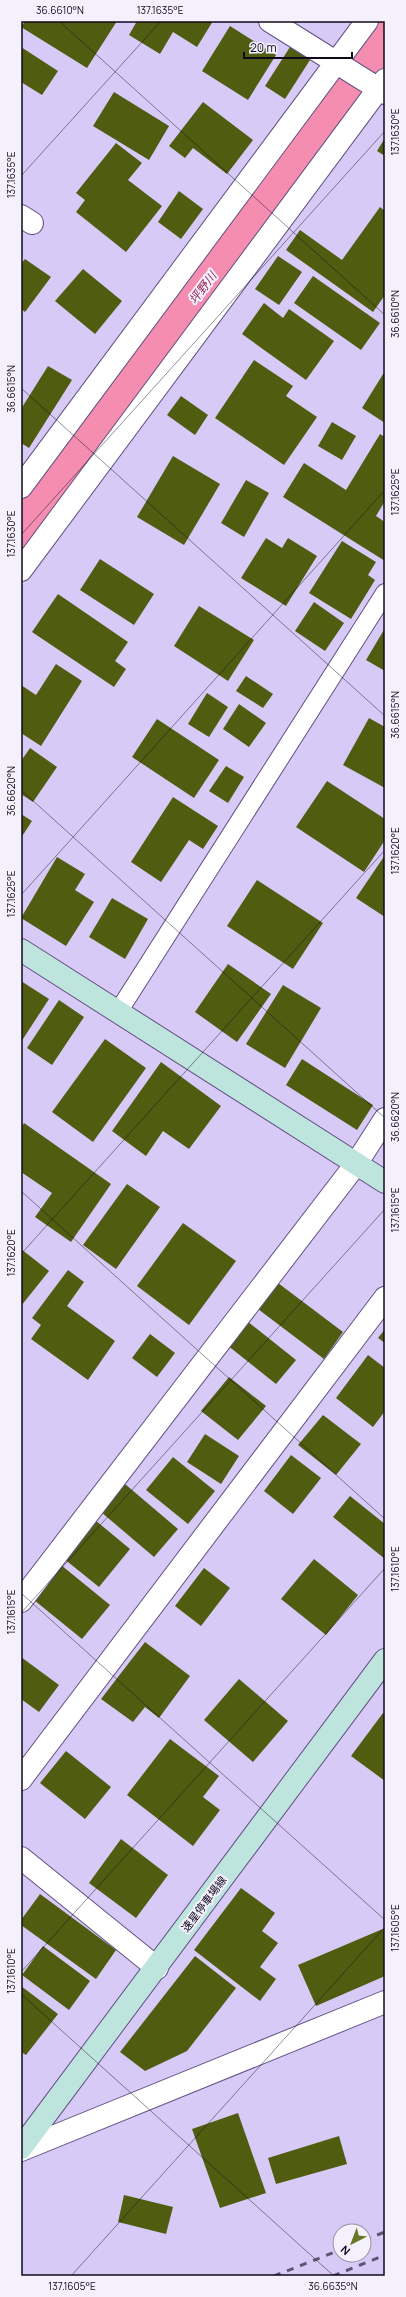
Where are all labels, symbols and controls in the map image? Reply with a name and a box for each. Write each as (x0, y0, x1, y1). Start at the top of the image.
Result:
text: 36.6610°N (36, 3, 84, 17)
text: 137.1635°E (137, 3, 184, 17)
scale bar (244, 34, 352, 60)
text: 20 m (250, 39, 277, 56)
text: 137.1630°E (388, 108, 402, 156)
text: 137.1635°E (4, 151, 18, 198)
water label: 坪野川 (185, 267, 221, 307)
text: 36.6610°N (388, 290, 402, 338)
text: 36.6615°N (4, 365, 18, 413)
text: 137.1625°E (388, 468, 402, 515)
text: 137.1630°E (4, 510, 18, 558)
text: 36.6615°N (388, 691, 402, 739)
text: 36.6620°N (4, 766, 18, 816)
text: 137.1620°E (388, 827, 402, 875)
text: 137.1625°E (4, 870, 18, 917)
text: 36.6620°N (388, 1092, 402, 1142)
text: 137.1615°E (388, 1187, 402, 1232)
text: 137.1620°E (4, 1229, 18, 1277)
text: 137.1610°E (388, 1546, 402, 1592)
text: 137.1615°E (4, 1589, 18, 1634)
street label: 速星停車場線 (178, 1873, 229, 1935)
text: 137.1605°E (388, 1904, 402, 1952)
text: 137.1610°E (4, 1948, 18, 1994)
north arrow (332, 2223, 372, 2263)
text: N (337, 2243, 353, 2259)
text: 137.1605°E (48, 2279, 96, 2293)
text: 36.6635°N (308, 2279, 358, 2293)

